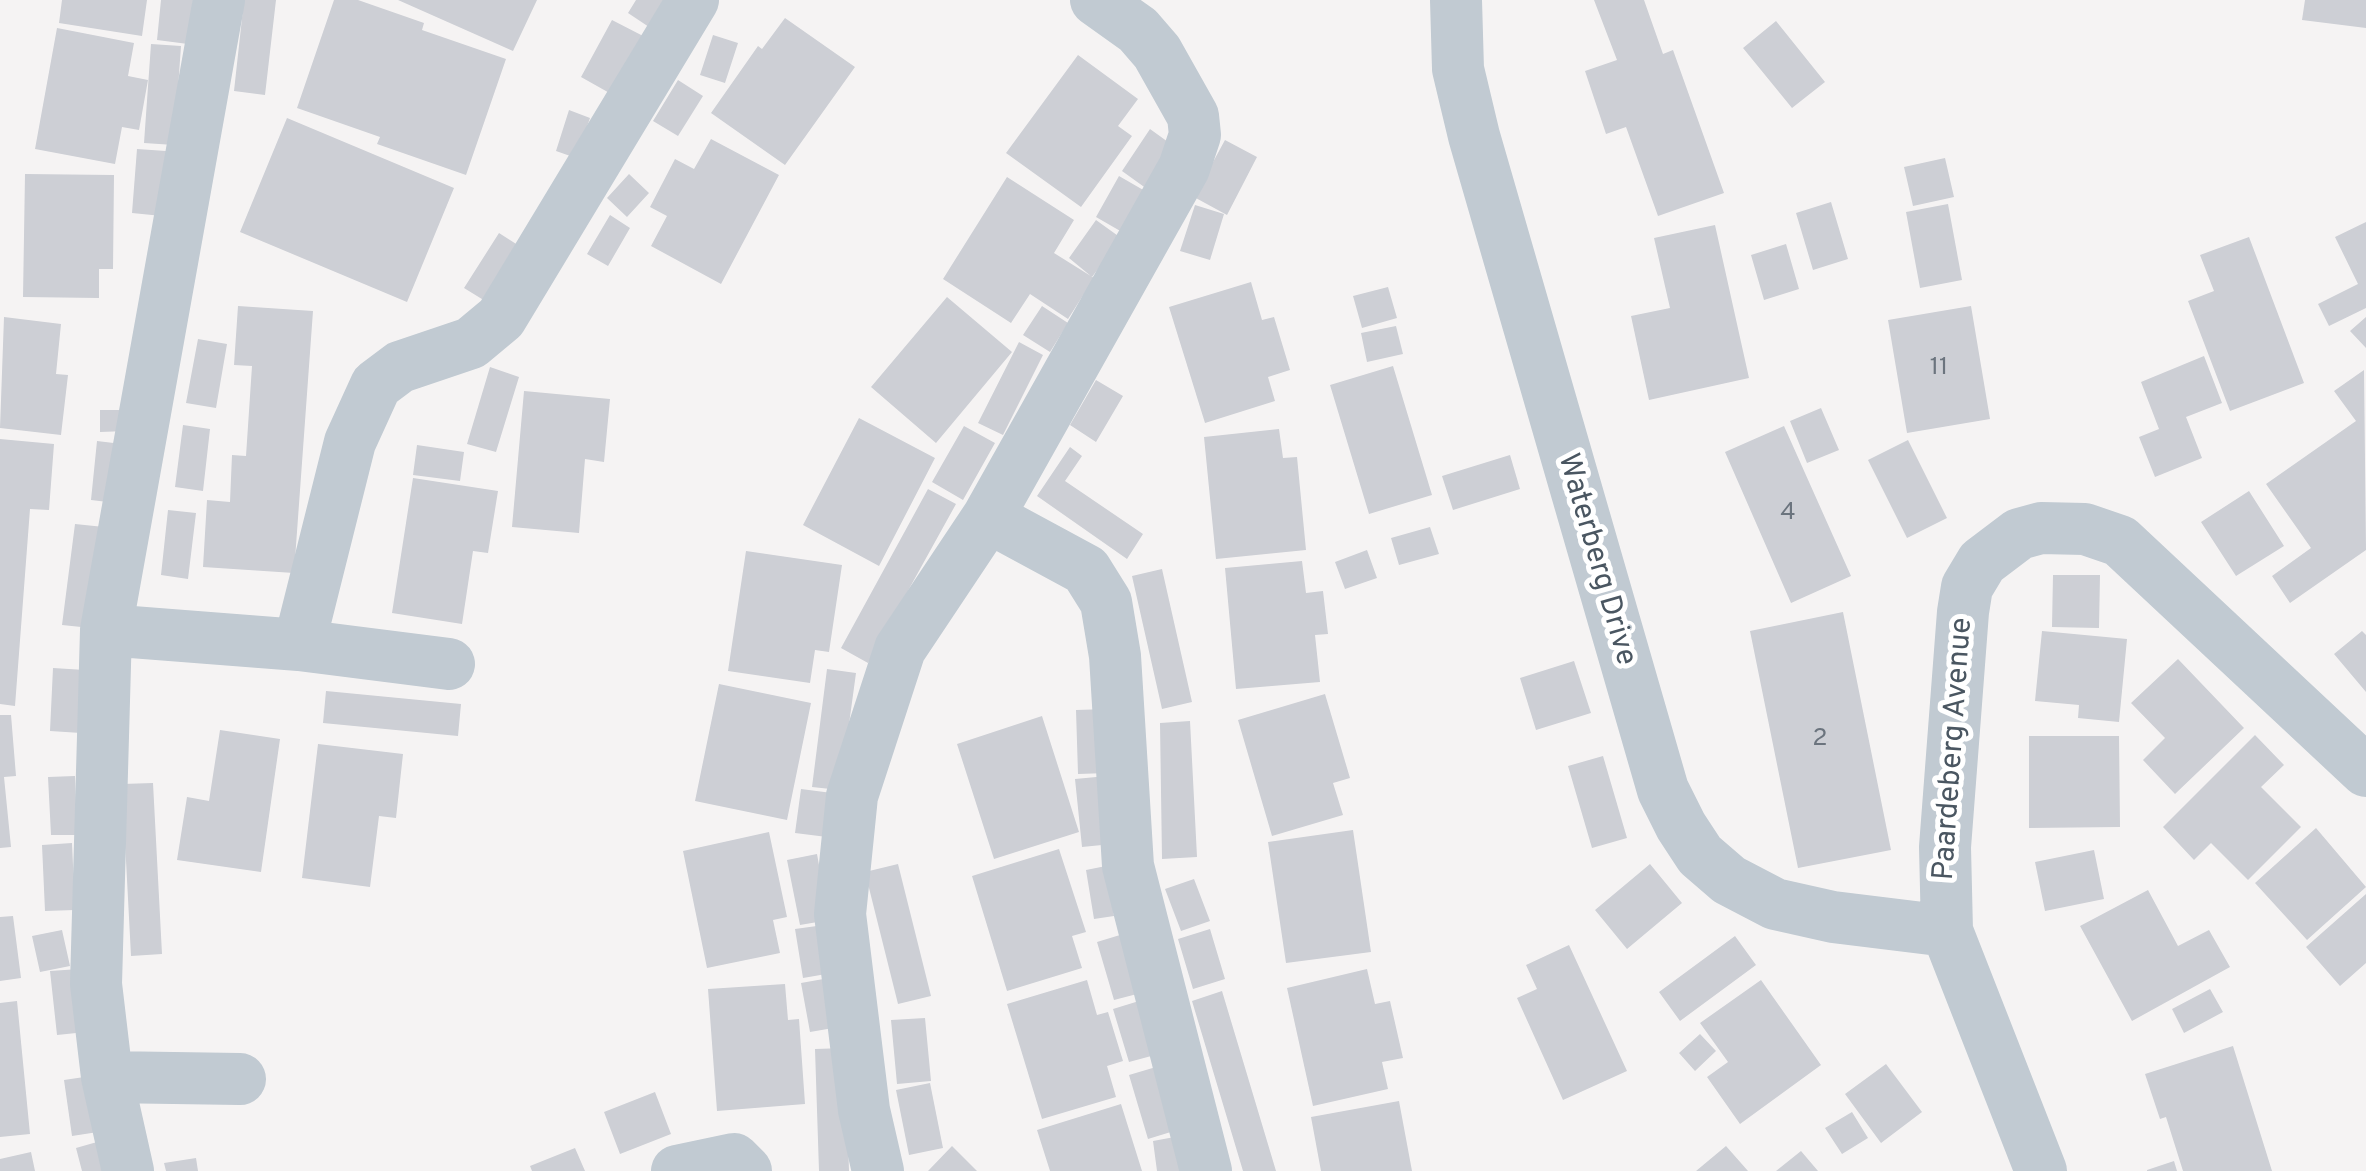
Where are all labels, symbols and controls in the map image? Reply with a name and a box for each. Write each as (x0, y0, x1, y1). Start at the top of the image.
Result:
house number: 11 (1930, 354, 1948, 384)
street label: Waterberg Drive (1548, 450, 1642, 670)
house number: 4 (1780, 499, 1796, 529)
street label: Paardeberg Avenue (1928, 616, 1982, 882)
house number: 2 (1812, 725, 1828, 755)

